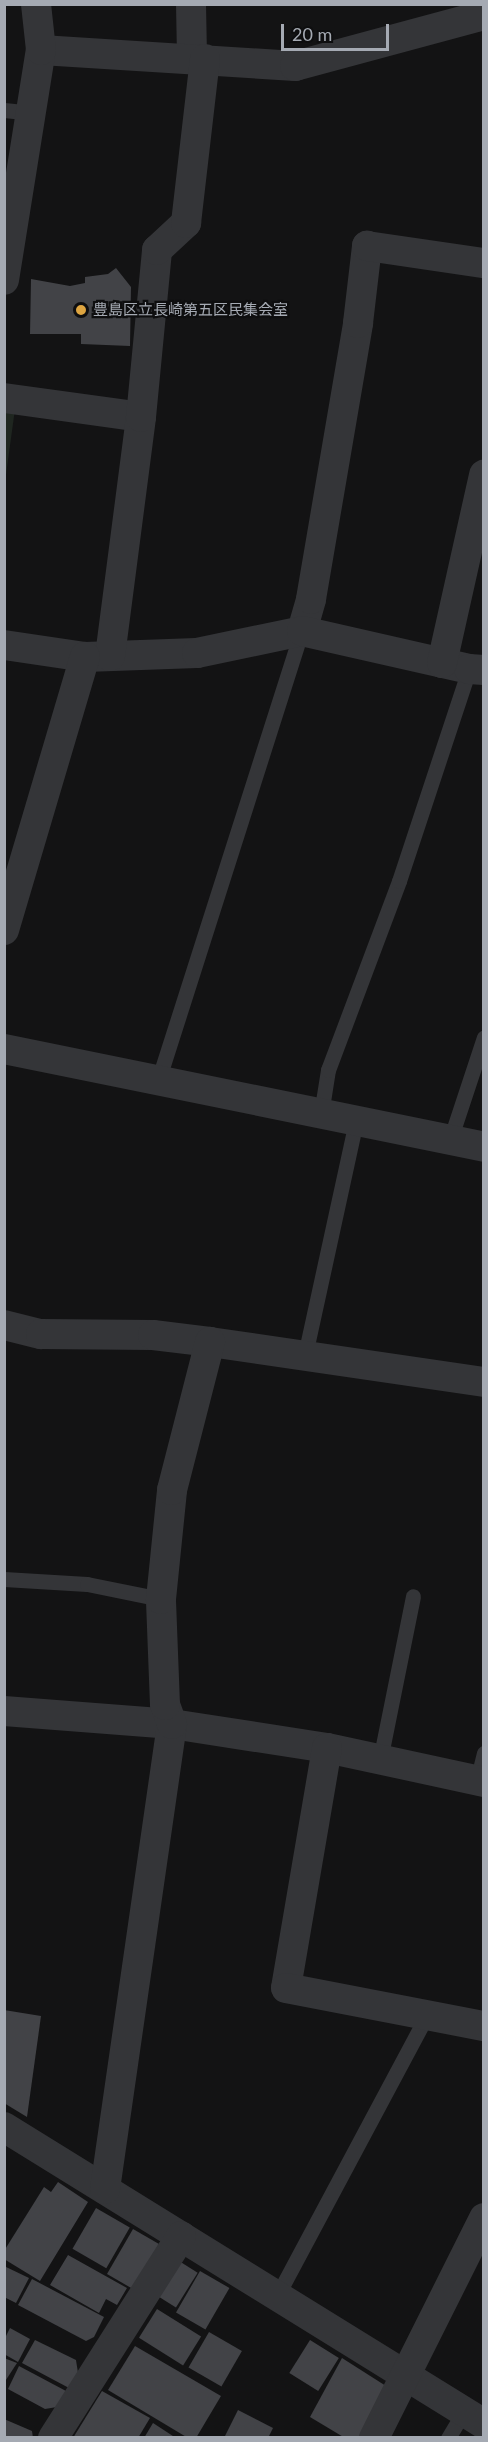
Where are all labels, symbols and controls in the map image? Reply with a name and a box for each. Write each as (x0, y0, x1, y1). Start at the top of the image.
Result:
scale bar (284, 12, 392, 50)
text: 20 m (292, 23, 332, 45)
place label: 豊島区立長崎第五区民集会室 (93, 301, 288, 319)
marker: 豊島区立長崎第五区民集会室 (74, 303, 88, 317)

